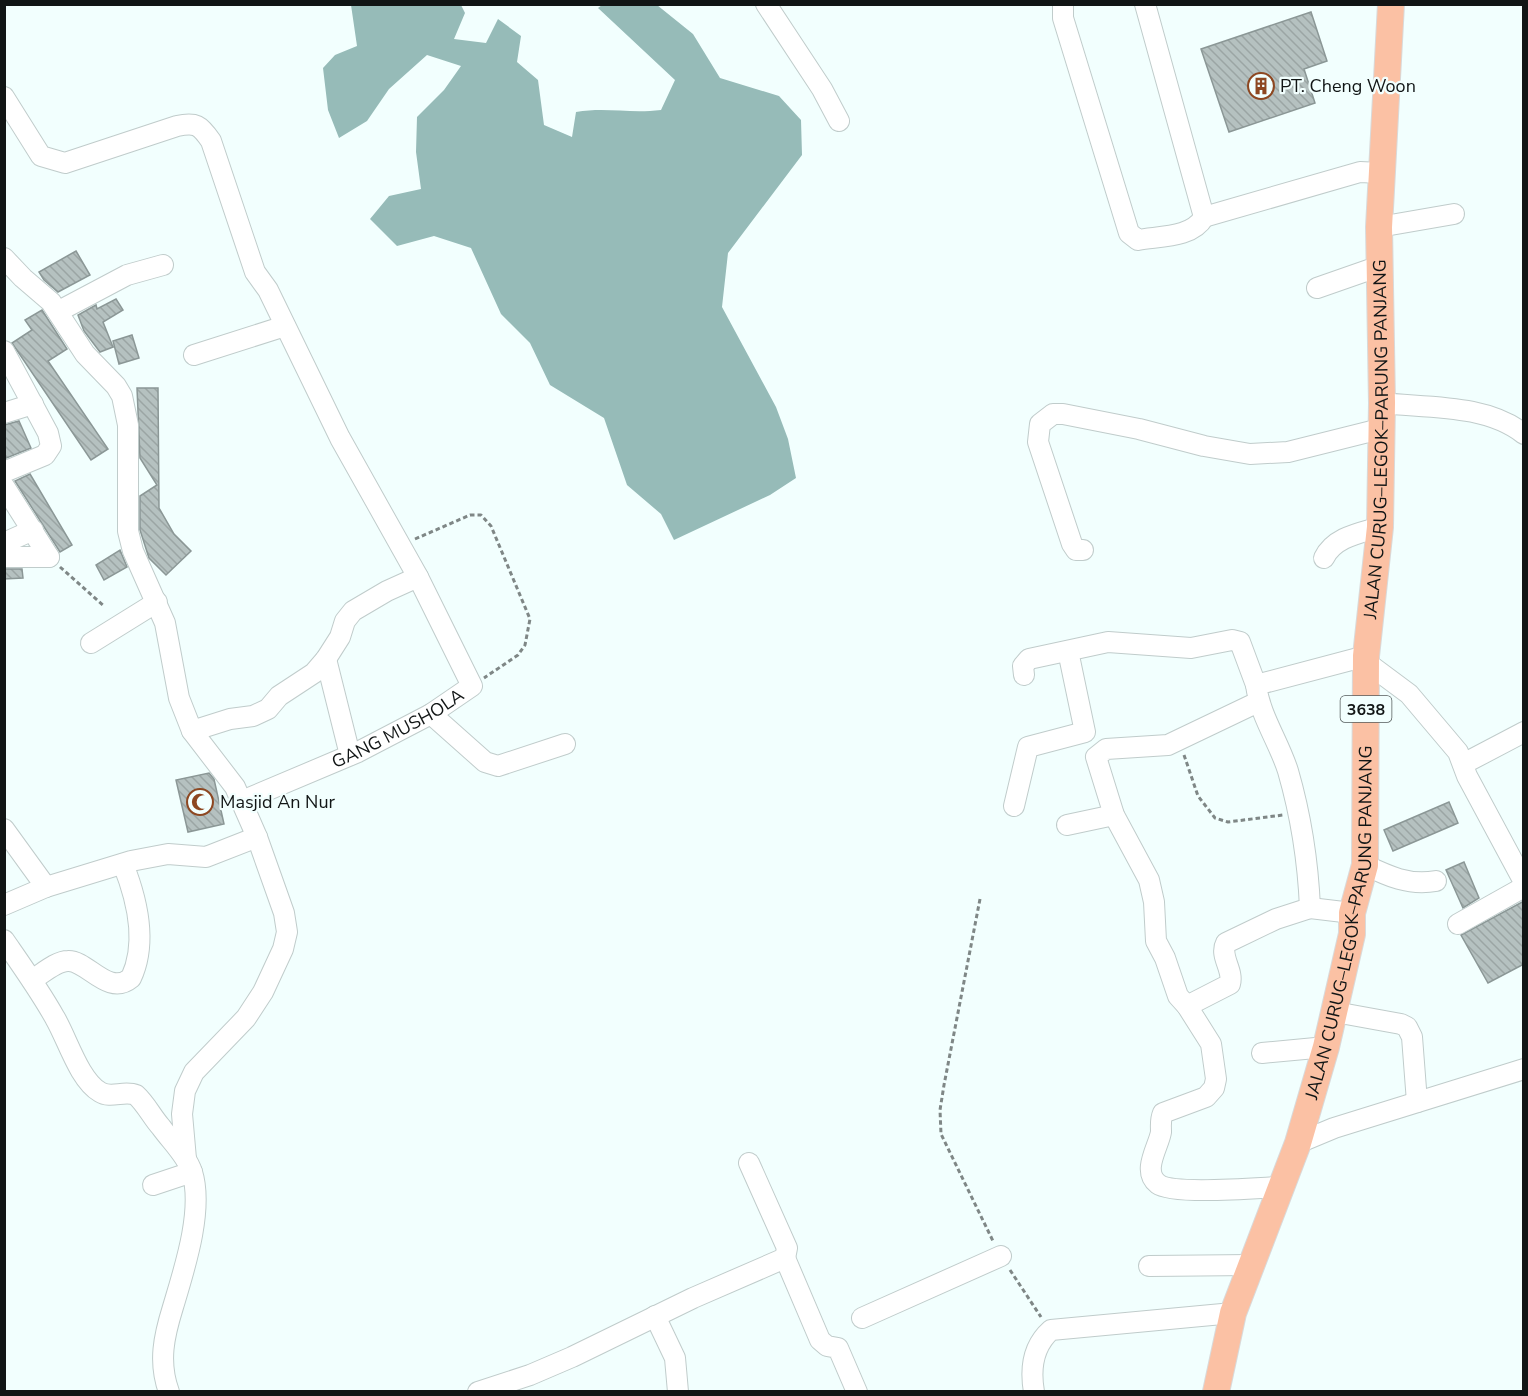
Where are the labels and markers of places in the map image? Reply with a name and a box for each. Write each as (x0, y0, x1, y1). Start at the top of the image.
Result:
building icon: PT. Cheng Woon (1246, 71, 1276, 101)
place label: PT. Cheng Woon (1280, 74, 1416, 98)
mosque icon: Masjid An Nur (185, 787, 215, 817)
place label: Masjid An Nur (220, 790, 336, 814)

